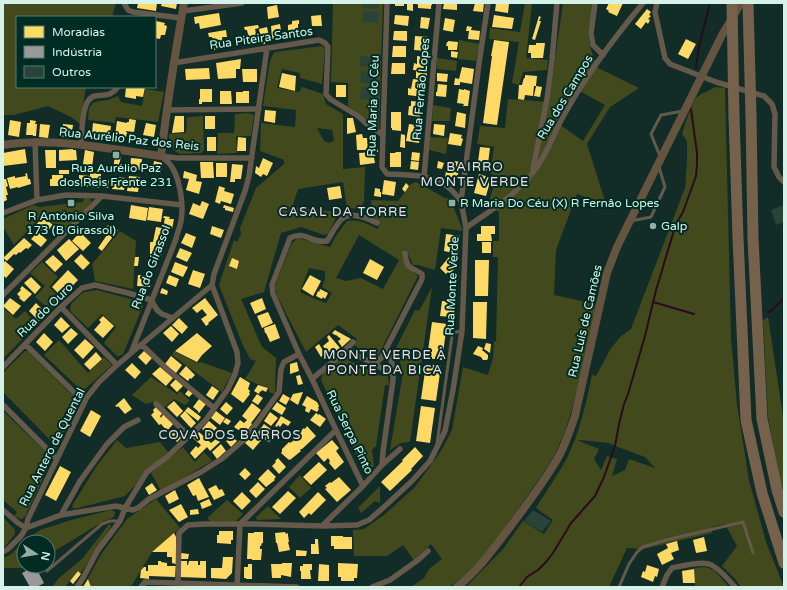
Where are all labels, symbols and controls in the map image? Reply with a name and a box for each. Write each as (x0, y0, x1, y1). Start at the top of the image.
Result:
legend (16, 16, 156, 88)
street label: Rua Piteira Santos (208, 24, 314, 52)
text: Moradias (52, 25, 105, 39)
street label: Rua Fernão Lopes (410, 37, 432, 141)
text: Indústria (52, 45, 102, 59)
street label: Rua dos Campos (534, 52, 596, 142)
street label: Rua Maria do Céu (364, 55, 382, 157)
text: Outros (52, 65, 91, 79)
street label: Rua Aurélio Paz dos Reis (58, 125, 200, 153)
marker: Rua Aurélio Paz dos Reis Frente 231 (111, 150, 121, 160)
district label: BAIRRO MONTE VERDE (421, 159, 529, 190)
place label: Rua Aurélio Paz dos Reis Frente 231 (59, 161, 173, 189)
place label: R Maria Do Céu (X) R Fernâo Lopes (460, 196, 660, 210)
marker: R António Silva 173 (B Girassol) (66, 198, 76, 208)
marker: R Maria Do Céu (X) R Fernâo Lopes (447, 198, 457, 208)
district label: CASAL DA TORRE (279, 204, 407, 220)
place label: R António Silva 173 (B Girassol) (26, 209, 116, 237)
place label: Galp (661, 219, 687, 233)
marker: Galp (648, 221, 658, 231)
street label: Rua do Girassol (129, 223, 173, 311)
street label: Rua Monte Verde (442, 236, 462, 336)
street label: Rua Luís de Camões (565, 263, 605, 379)
street label: Rua do Ouro (14, 280, 76, 340)
district label: MONTE VERDE À PONTE DA BICA (323, 347, 447, 378)
street label: Rua Antero de Quental (16, 386, 88, 508)
street label: Rua Serpa Pinto (324, 388, 376, 476)
district label: COVA DOS BARROS (158, 427, 302, 443)
north arrow (16, 534, 56, 574)
text: N (38, 550, 53, 562)

